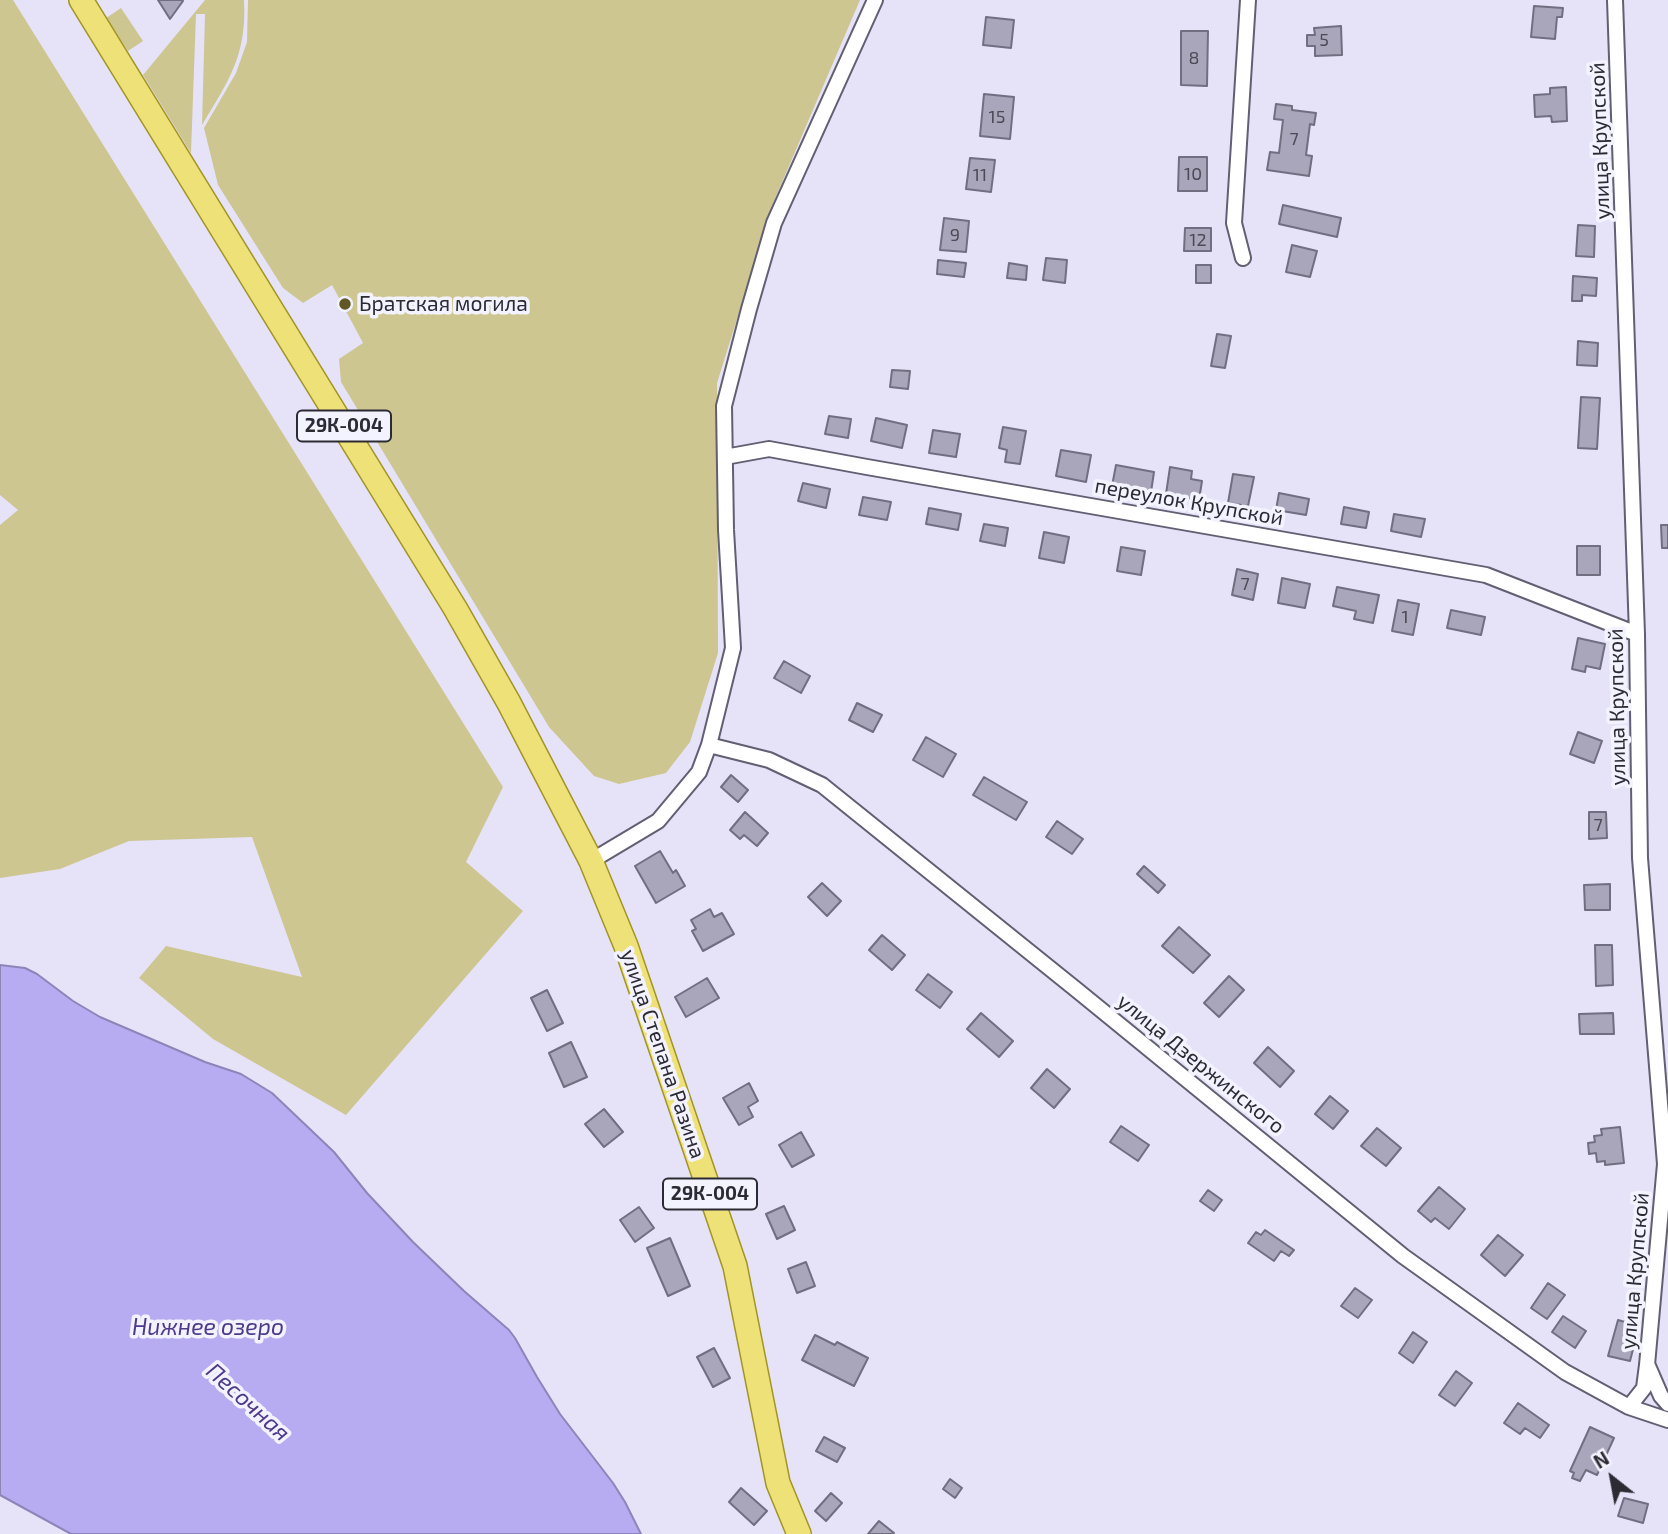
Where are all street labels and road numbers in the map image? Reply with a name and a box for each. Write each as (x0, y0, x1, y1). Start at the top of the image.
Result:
street label: улица Крупской (1585, 62, 1615, 220)
road number: 29К-004 (297, 410, 391, 442)
street label: переулок Крупской (1093, 473, 1285, 531)
street label: улица Крупской (1603, 628, 1631, 786)
street label: улица Степана Разина (615, 946, 711, 1162)
street label: улица Дзержинского (1112, 989, 1290, 1139)
road number: 29К-004 (663, 1178, 757, 1210)
street label: улица Крупской (1616, 1192, 1654, 1350)

